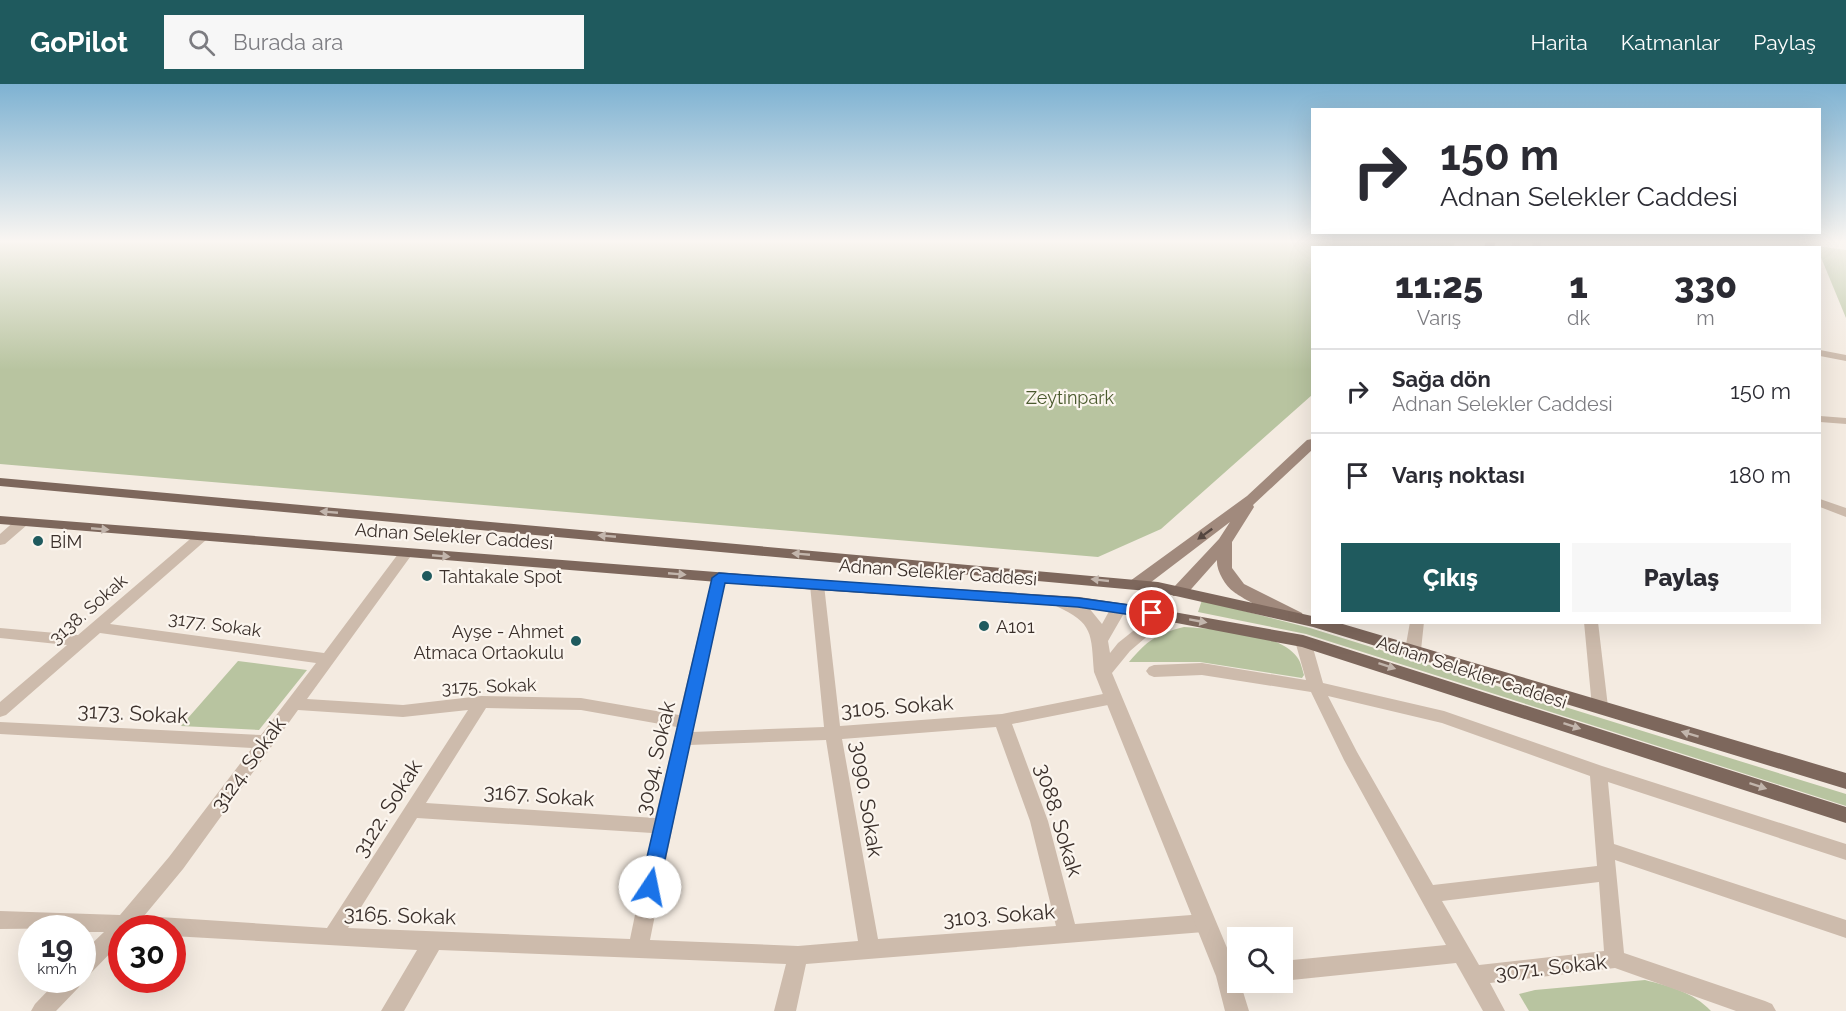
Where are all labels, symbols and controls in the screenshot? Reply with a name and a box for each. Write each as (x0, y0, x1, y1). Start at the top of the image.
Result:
search box (164, 15, 584, 69)
text: GoPilot (30, 26, 128, 59)
icon: search (185, 26, 218, 59)
text: Burada ara (233, 29, 343, 55)
text: Harita (1531, 30, 1588, 55)
text: Katmanlar (1621, 30, 1720, 55)
text: Paylaş (1753, 30, 1816, 55)
text: 150 m (1440, 131, 1559, 180)
icon: right (1341, 132, 1419, 210)
text: Adnan Selekler Caddesi (1440, 181, 1738, 212)
text: 11:25 (1395, 264, 1483, 306)
text: 1 (1569, 264, 1588, 306)
text: 330 (1674, 264, 1737, 306)
text: Varış (1417, 306, 1461, 330)
text: dk (1567, 306, 1590, 330)
text: m (1696, 306, 1715, 330)
text: Sağa dön (1392, 366, 1491, 392)
icon: right (1341, 375, 1374, 408)
text: 150 m (1730, 378, 1791, 404)
park label: Zeytinpark (1026, 387, 1115, 408)
text: Adnan Selekler Caddesi (1392, 392, 1613, 416)
icon: arrive (1341, 459, 1374, 492)
text: Varış noktası (1392, 462, 1525, 488)
text: 180 m (1729, 462, 1791, 488)
one-way arrow (319, 507, 338, 516)
street label: Adnan Selekler Caddesi (354, 519, 554, 553)
one-way arrow (91, 524, 110, 533)
one-way arrow (1197, 528, 1213, 540)
place label: BİM (50, 531, 82, 552)
one-way arrow (597, 531, 616, 541)
marker: BİM (31, 534, 45, 548)
button: Çıkış (1341, 543, 1560, 612)
button: Paylaş (1572, 543, 1791, 612)
one-way arrow (791, 549, 810, 559)
one-way arrow (432, 551, 451, 561)
street label: Adnan Selekler Caddesi (838, 555, 1038, 589)
place label: Tahtakale Spot (439, 566, 562, 587)
street label: 3138. Sokak (45, 569, 131, 648)
marker: Tahtakale Spot (420, 569, 434, 583)
one-way arrow (668, 570, 687, 579)
one-way arrow (1090, 576, 1109, 585)
pin (1126, 587, 1177, 638)
icon: arrive (1135, 596, 1168, 629)
street label: 3177. Sokak (167, 607, 263, 641)
place label: A101 (996, 616, 1035, 637)
one-way arrow (1188, 617, 1207, 626)
marker: A101 (977, 619, 991, 633)
place label: Ayşe - Ahmet Atmaca Ortaokulu (413, 621, 564, 663)
street label: Adnan Selekler Caddesi (1374, 631, 1570, 713)
marker: Ayşe - Ahmet Atmaca Ortaokulu (569, 634, 583, 648)
one-way arrow (1378, 662, 1396, 671)
street label: 3175. Sokak (441, 674, 537, 698)
street label: 3105. Sokak (840, 690, 954, 722)
street label: 3173. Sokak (77, 698, 189, 728)
street label: 3094. Sokak (630, 699, 680, 817)
street label: 3124. Sokak (205, 712, 291, 816)
one-way arrow (1563, 722, 1581, 731)
one-way arrow (1681, 729, 1699, 738)
street label: 3090. Sokak (845, 739, 889, 859)
street label: 3122. Sokak (347, 755, 427, 861)
street label: 3088. Sokak (1030, 760, 1088, 880)
street label: 3167. Sokak (483, 779, 595, 811)
one-way arrow (1749, 782, 1767, 792)
position arrow (618, 855, 682, 919)
street label: 3103. Sokak (942, 899, 1056, 931)
street label: 3165. Sokak (343, 901, 457, 929)
speed limit sign: 30 (108, 915, 186, 993)
map controls (1227, 927, 1293, 993)
button: search (1227, 927, 1293, 993)
text: 19 (41, 929, 73, 964)
street label: 3071. Sokak (1494, 949, 1608, 985)
text: km/h (37, 960, 77, 978)

